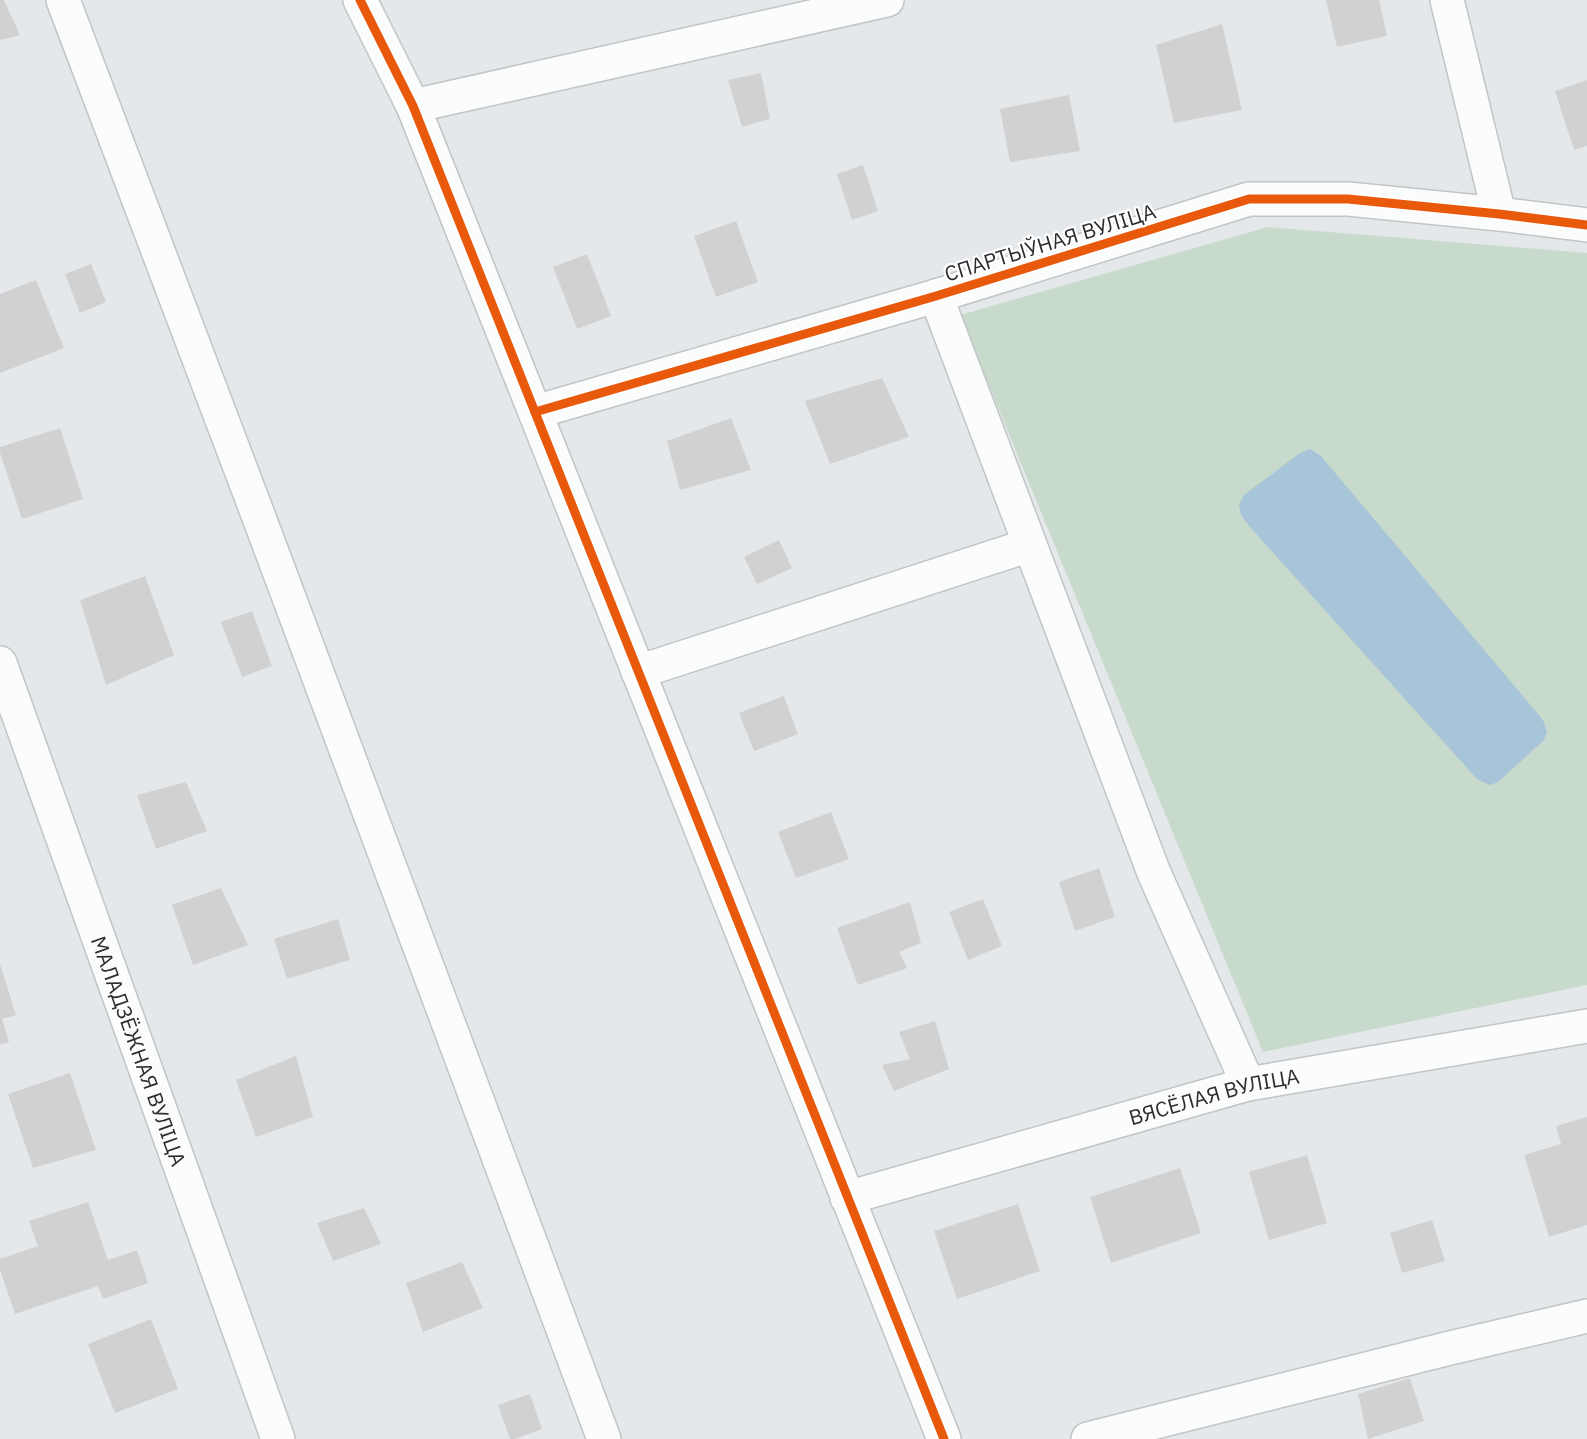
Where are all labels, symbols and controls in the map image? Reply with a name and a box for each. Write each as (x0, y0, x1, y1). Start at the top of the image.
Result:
street label: СПАРТЫЎНАЯ ВУЛІЦА (941, 196, 1159, 288)
street label: МАЛАДЗЁЖНАЯ ВУЛІЦА (85, 932, 193, 1170)
street label: ВЯСЁЛАЯ ВУЛІЦА (1125, 1061, 1301, 1131)

